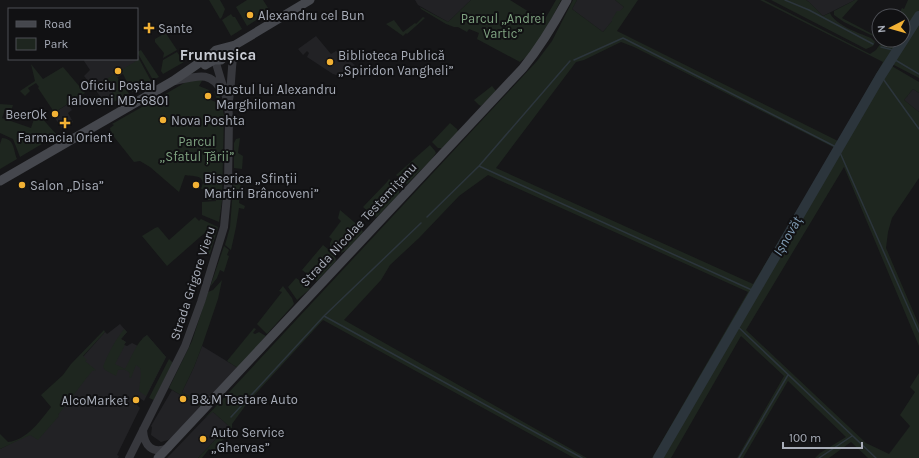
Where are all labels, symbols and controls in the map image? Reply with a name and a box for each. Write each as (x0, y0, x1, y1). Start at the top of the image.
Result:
legend (8, 8, 138, 60)
place label: Alexandru cel Bun (258, 8, 365, 23)
north arrow (871, 8, 911, 48)
marker: Alexandru cel Bun (245, 10, 255, 20)
park label: Parcul „Andrei Vartic” (461, 11, 545, 41)
text: Road (44, 17, 72, 31)
place label: Sante (158, 21, 193, 36)
marker: Sante (143, 22, 155, 34)
text: N (875, 24, 888, 34)
text: Park (44, 37, 69, 51)
district label: Frumușica (180, 46, 256, 64)
place label: Biblioteca Publică „Spiridon Vangheli” (338, 48, 454, 78)
marker: Biblioteca Publică „Spiridon Vangheli” (325, 57, 335, 67)
marker: Oficiu Poștal Ialoveni MD-6801 (113, 66, 123, 76)
place label: Oficiu Poștal Ialoveni MD-6801 (67, 78, 169, 108)
place label: Bustul lui Alexandru Marghiloman (216, 82, 336, 112)
marker: Bustul lui Alexandru Marghiloman (203, 91, 213, 101)
place label: BeerOk (5, 107, 47, 122)
marker: BeerOk (50, 109, 60, 119)
place label: Nova Poshta (171, 113, 245, 128)
marker: Nova Poshta (158, 115, 168, 125)
marker: Farmacia Orient (60, 118, 70, 128)
place label: Farmacia Orient (18, 130, 113, 145)
park label: Parcul „Sfatul Țării” (160, 134, 234, 165)
street label: Strada Nicolae Testemițanu (297, 159, 420, 289)
place label: Biserica „Sfinții Martiri Brâncoveni” (204, 171, 319, 201)
place label: Salon „Disa” (30, 178, 104, 193)
marker: Salon „Disa” (17, 180, 27, 190)
marker: Biserica „Sfinții Martiri Brâncoveni” (191, 180, 201, 190)
water label: Ișnovăț (769, 213, 806, 259)
street label: Strada Grigore Vieru (167, 224, 218, 342)
place label: B&M Testare Auto (191, 392, 298, 407)
place label: AlcoMarket (61, 393, 128, 408)
marker: B&M Testare Auto (178, 394, 188, 404)
marker: AlcoMarket (131, 395, 141, 405)
scale bar (783, 424, 862, 450)
place label: Auto Service „Ghervas” (211, 425, 285, 455)
text: 100 m (789, 431, 821, 445)
marker: Auto Service „Ghervas” (198, 434, 208, 444)

